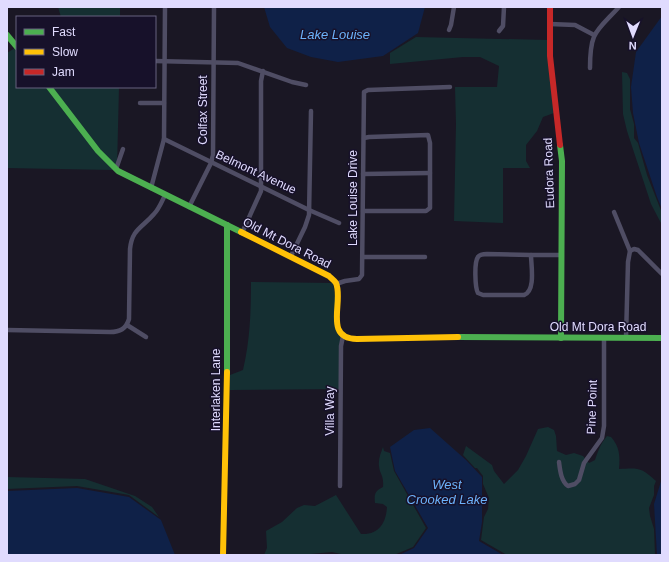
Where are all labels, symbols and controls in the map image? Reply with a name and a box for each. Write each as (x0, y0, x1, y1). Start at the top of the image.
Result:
legend (16, 16, 156, 88)
north arrow (613, 16, 653, 56)
text: Fast (52, 25, 76, 39)
water label: Lake Louise (300, 27, 370, 42)
text: N (629, 40, 637, 52)
text: Slow (52, 45, 78, 59)
text: Jam (52, 65, 75, 79)
street label: Colfax Street (196, 75, 210, 145)
street label: Eudora Road (541, 137, 557, 209)
street label: Belmont Avenue (214, 147, 299, 197)
street label: Lake Louise Drive (346, 150, 360, 246)
street label: Old Mt Dora Road (241, 215, 333, 271)
street label: Old Mt Dora Road (550, 320, 646, 334)
street label: Interlaken Lane (209, 348, 223, 431)
street label: Pine Point (584, 379, 600, 435)
street label: Villa Way (323, 386, 337, 436)
water label: West Crooked Lake (407, 477, 487, 507)

